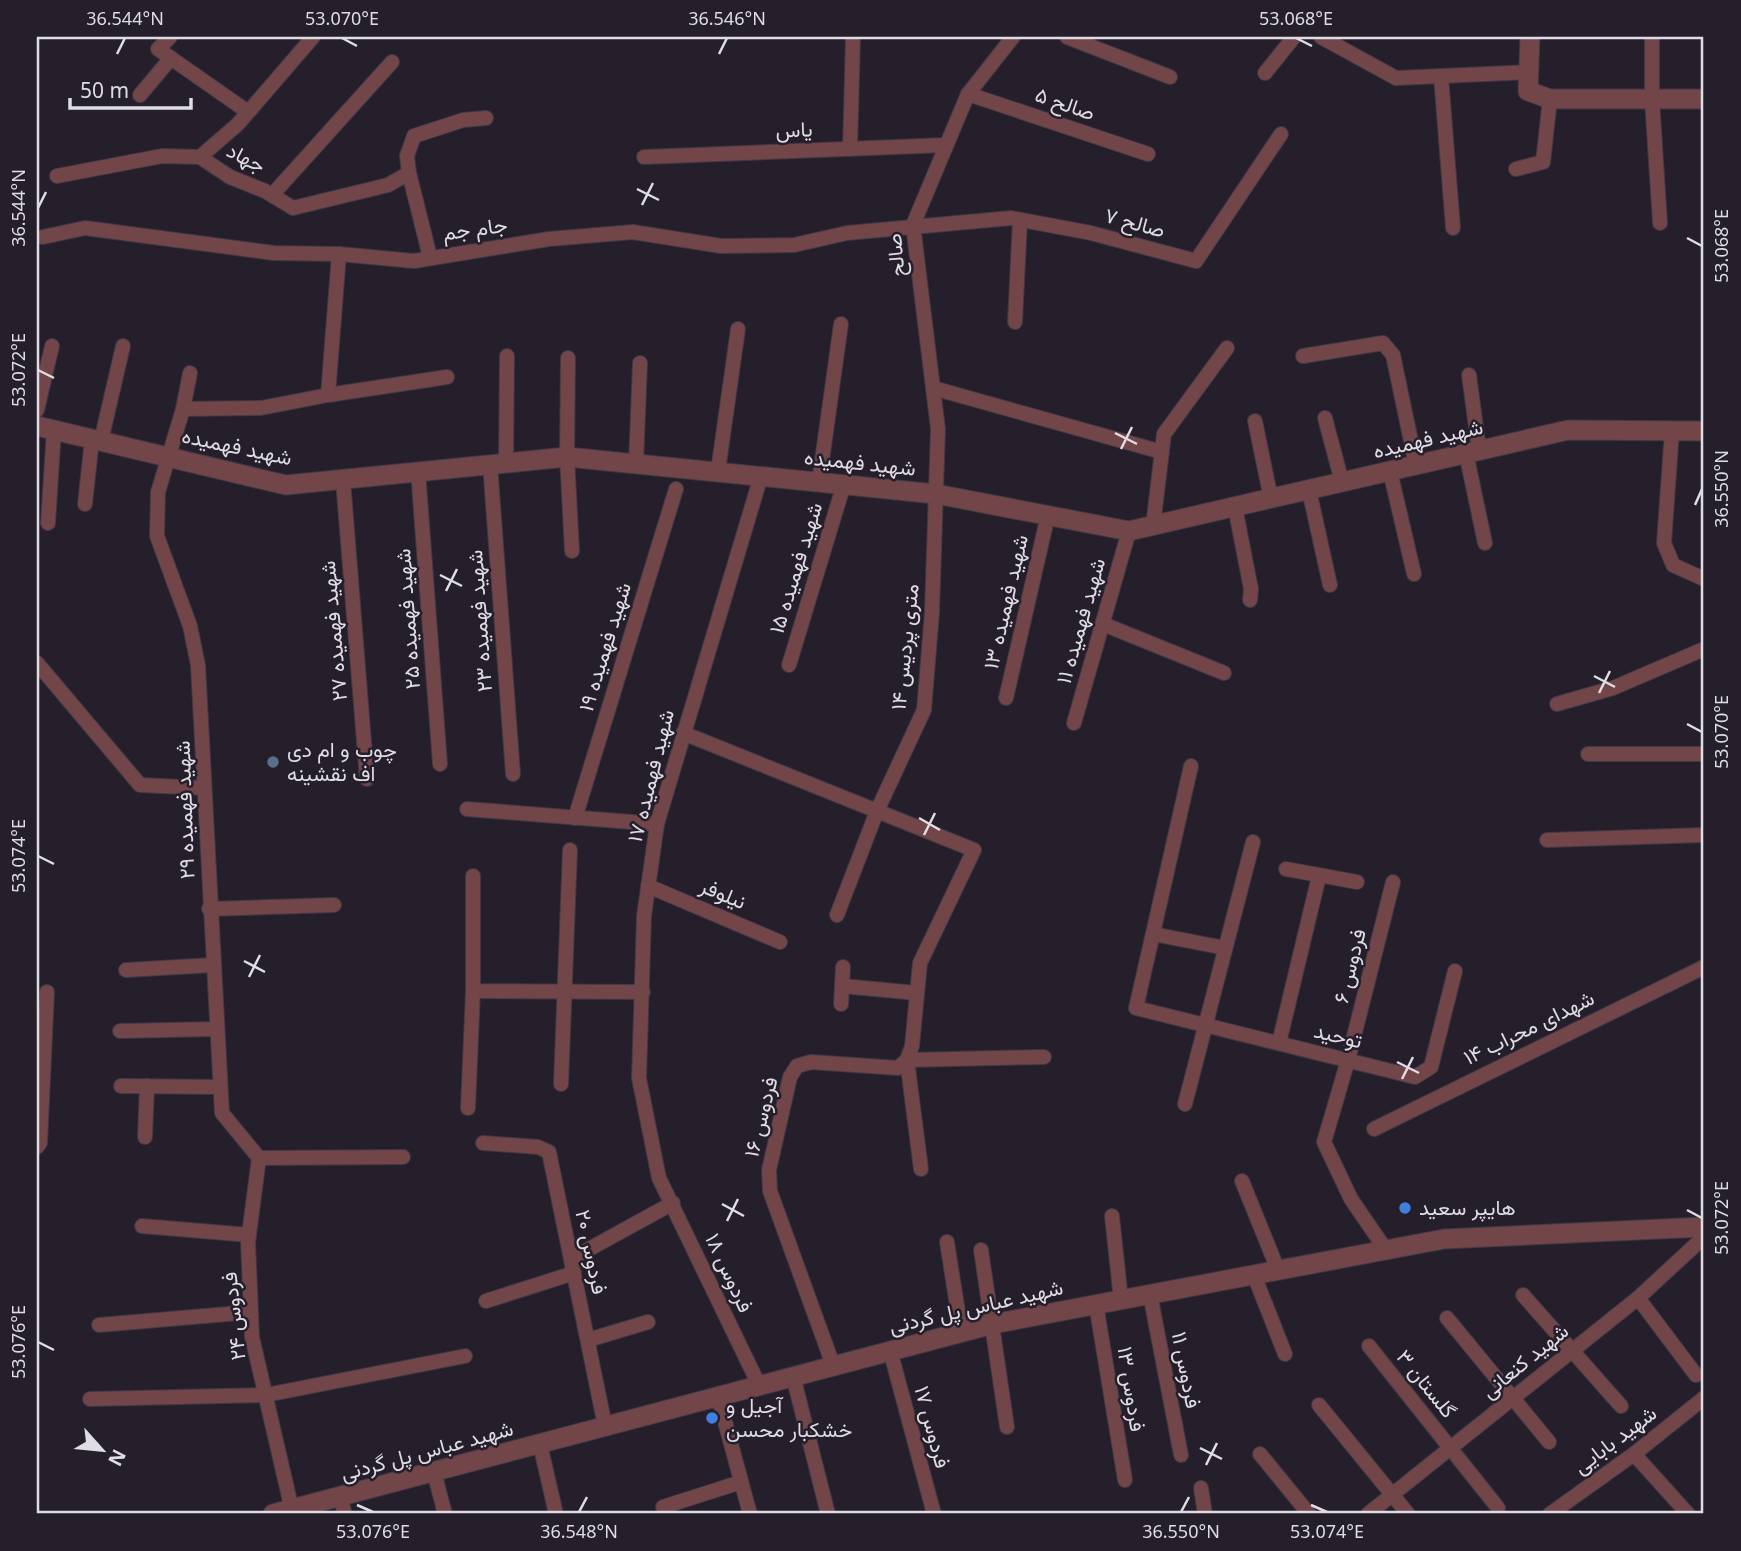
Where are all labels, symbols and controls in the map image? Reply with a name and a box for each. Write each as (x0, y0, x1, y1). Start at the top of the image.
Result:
text: 36.544°N (86, 6, 164, 30)
text: 53.070°E (305, 6, 379, 30)
text: 36.546°N (688, 6, 766, 30)
text: 53.068°E (1259, 6, 1333, 30)
scale bar (70, 66, 191, 110)
text: 50 m (80, 76, 129, 104)
street label: صالح ۵ (1031, 80, 1099, 127)
street label: یاس (775, 114, 813, 144)
street label: جهاد (222, 136, 271, 179)
text: 36.544°N (6, 169, 30, 247)
street label: صالح ۷ (1102, 201, 1169, 244)
text: 53.068°E (1709, 209, 1733, 283)
street label: جام جم (441, 210, 509, 247)
street label: صالح (879, 232, 912, 278)
text: 53.072°E (6, 333, 30, 407)
street label: شهید فهمیده (1370, 412, 1485, 464)
street label: شهید فهمیده (180, 421, 295, 471)
street label: شهید فهمیده (803, 442, 917, 482)
text: 36.550°N (1709, 450, 1733, 528)
street label: شهید فهمیده ۱۵ (762, 499, 828, 637)
street label: شهید فهمیده ۱۳ (976, 532, 1034, 672)
street label: شهید فهمیده ۲۵ (388, 548, 426, 690)
street label: شهید فهمیده ۲۳ (460, 549, 498, 693)
street label: شهید فهمیده ۱۱ (1049, 555, 1111, 687)
street label: شهید فهمیده ۲۷ (313, 560, 353, 702)
street label: شهید فهمیده ۱۹ (571, 579, 637, 715)
street label: ۱۴ متری پردیس (883, 582, 926, 712)
text: 53.070°E (1709, 695, 1733, 769)
street label: شهید فهمیده ۱۷ (620, 706, 680, 845)
place label: چوب و ام دی اف نقشینه (287, 735, 397, 787)
street label: شهید فهمیده ۲۹ (168, 740, 200, 880)
marker: چوب و ام دی اف نقشینه (265, 754, 281, 770)
text: 53.074°E (6, 819, 30, 893)
street label: نیلوفر (695, 871, 751, 915)
street label: فردوس ۶ (1326, 926, 1372, 1006)
street label: شهدای محراب ۱۴ (1458, 983, 1599, 1071)
street label: توحید (1311, 1016, 1365, 1054)
street label: فردوس ۱۶ (737, 1074, 784, 1160)
text: 53.072°E (1709, 1181, 1733, 1255)
place label: هایپر سعید (1419, 1193, 1516, 1222)
marker: هایپر سعید (1397, 1200, 1413, 1216)
street label: فردوس ۲۰ (569, 1207, 615, 1297)
street label: فردوس ۱۸ (699, 1229, 760, 1317)
street label: فردوس ۲۴ (214, 1271, 252, 1362)
street label: شهید عباس پل گردنی (886, 1272, 1066, 1341)
text: 53.076°E (6, 1305, 30, 1379)
street label: شهید کنعانی (1475, 1316, 1574, 1404)
street label: فردوس ۱۱ (1166, 1329, 1208, 1411)
street label: گلستان ۳ (1390, 1343, 1463, 1424)
street label: فردوس ۱۳ (1111, 1344, 1153, 1433)
street label: فردوس ۱۷ (909, 1382, 957, 1471)
place label: آجیل و خشکبار محسن (726, 1391, 852, 1443)
street label: شهید بابایی (1567, 1399, 1662, 1480)
marker: آجیل و خشکبار محسن (704, 1410, 720, 1426)
north arrow (66, 1414, 136, 1484)
street label: شهید عباس پل گردنی (337, 1414, 516, 1487)
text: N (102, 1445, 132, 1471)
text: 53.076°E (336, 1519, 410, 1543)
text: 36.548°N (540, 1519, 618, 1543)
text: 36.550°N (1142, 1519, 1220, 1543)
text: 53.074°E (1290, 1519, 1364, 1543)

